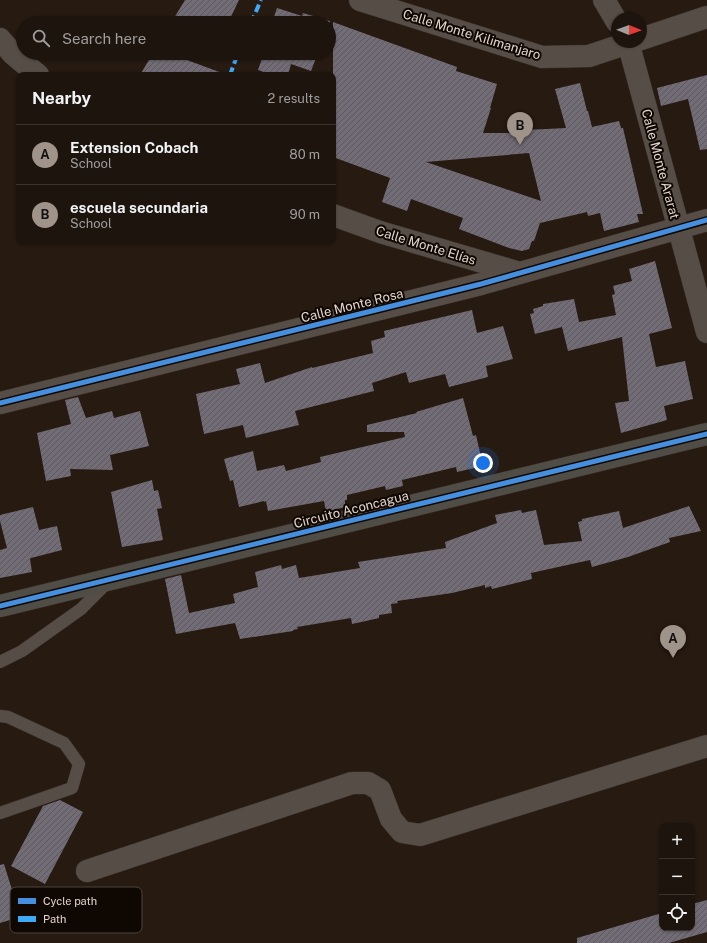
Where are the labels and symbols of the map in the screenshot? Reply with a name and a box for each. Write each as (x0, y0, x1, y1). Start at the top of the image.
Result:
street label: Calle Monte Kilimanjaro (401, 6, 543, 63)
north arrow (611, 12, 647, 48)
street label: Calle Monte Ararat (639, 107, 682, 221)
pin: B (507, 112, 533, 145)
street label: Calle Monte Elías (374, 223, 478, 268)
street label: Calle Monte Rosa (299, 286, 405, 325)
your location (473, 453, 493, 473)
street label: Circuito Aconcagua (292, 488, 410, 531)
pin: A (660, 625, 686, 658)
legend (10, 887, 142, 933)
text: Cycle path (43, 895, 97, 907)
text: Path (43, 913, 66, 925)

